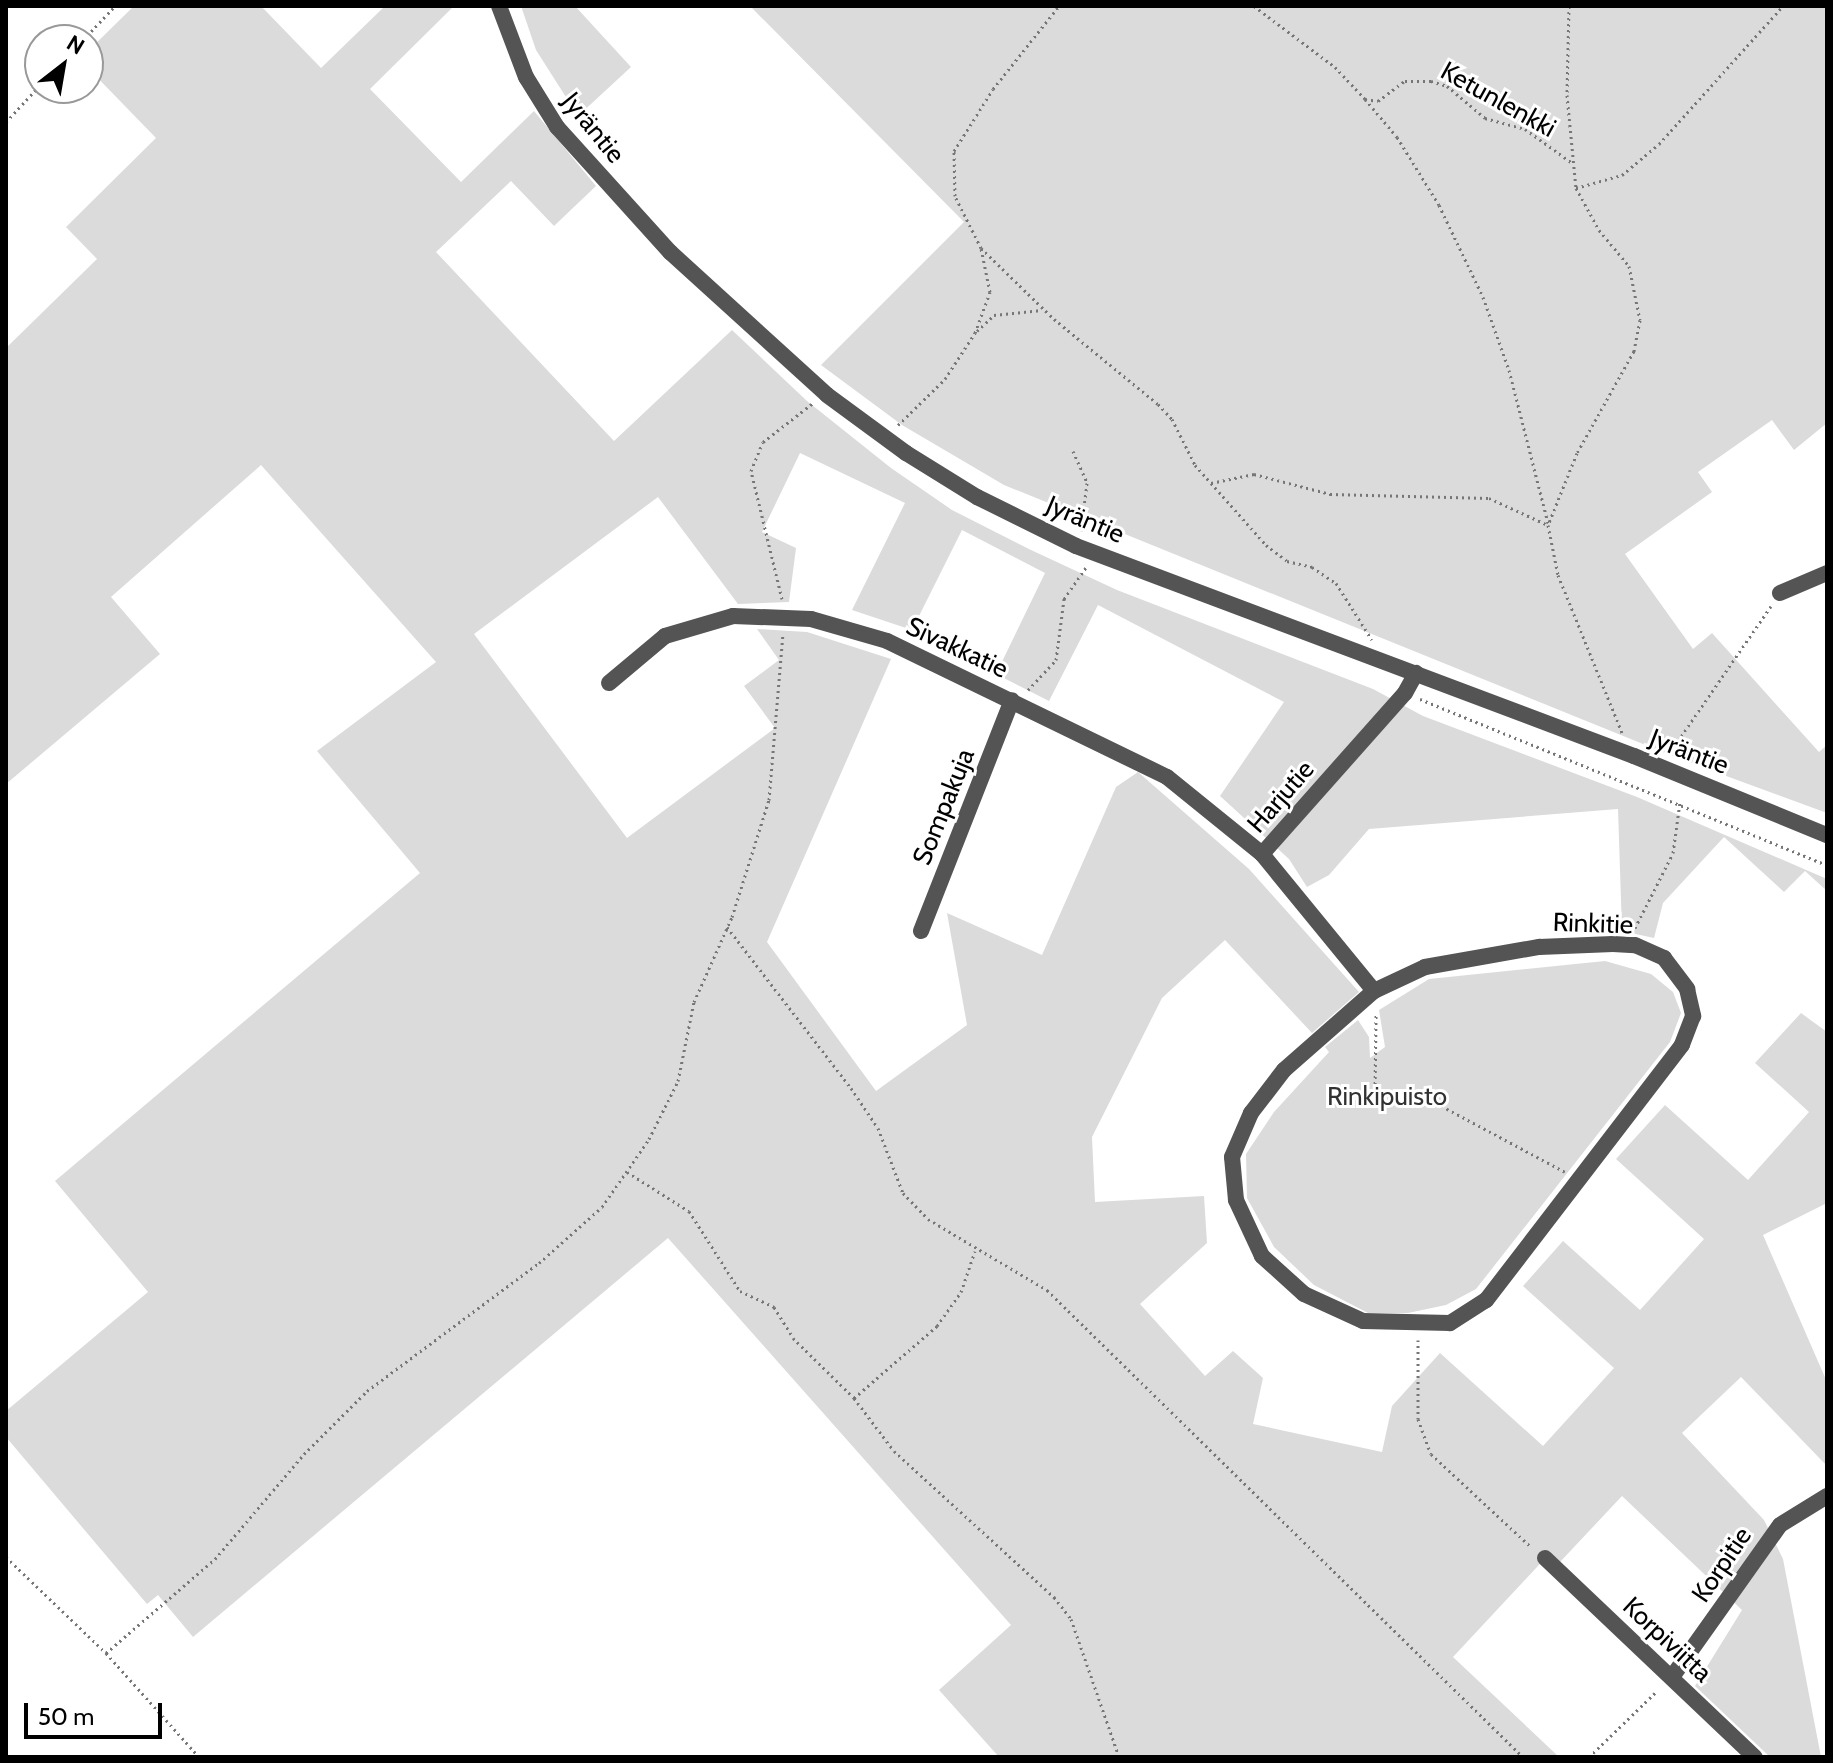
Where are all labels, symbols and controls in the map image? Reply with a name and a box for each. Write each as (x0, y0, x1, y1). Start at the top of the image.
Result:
north arrow (24, 24, 104, 104)
text: N (62, 29, 89, 60)
street label: Ketunlenkki (1435, 56, 1561, 144)
street label: Jyräntie (555, 86, 631, 170)
street label: Jyräntie (1041, 490, 1129, 550)
street label: Sivakkatie (901, 611, 1013, 685)
street label: Jyräntie (1645, 723, 1733, 781)
street label: Sompakuja (907, 744, 981, 870)
street label: Harjutie (1241, 754, 1321, 840)
street label: Rinkitie (1552, 907, 1634, 941)
park label: Rinkipuisto (1327, 1081, 1447, 1113)
street label: Korpitie (1686, 1521, 1758, 1609)
street label: Korpiviitta (1616, 1591, 1718, 1689)
scale bar (28, 1687, 166, 1737)
text: 50 m (38, 1702, 94, 1731)

